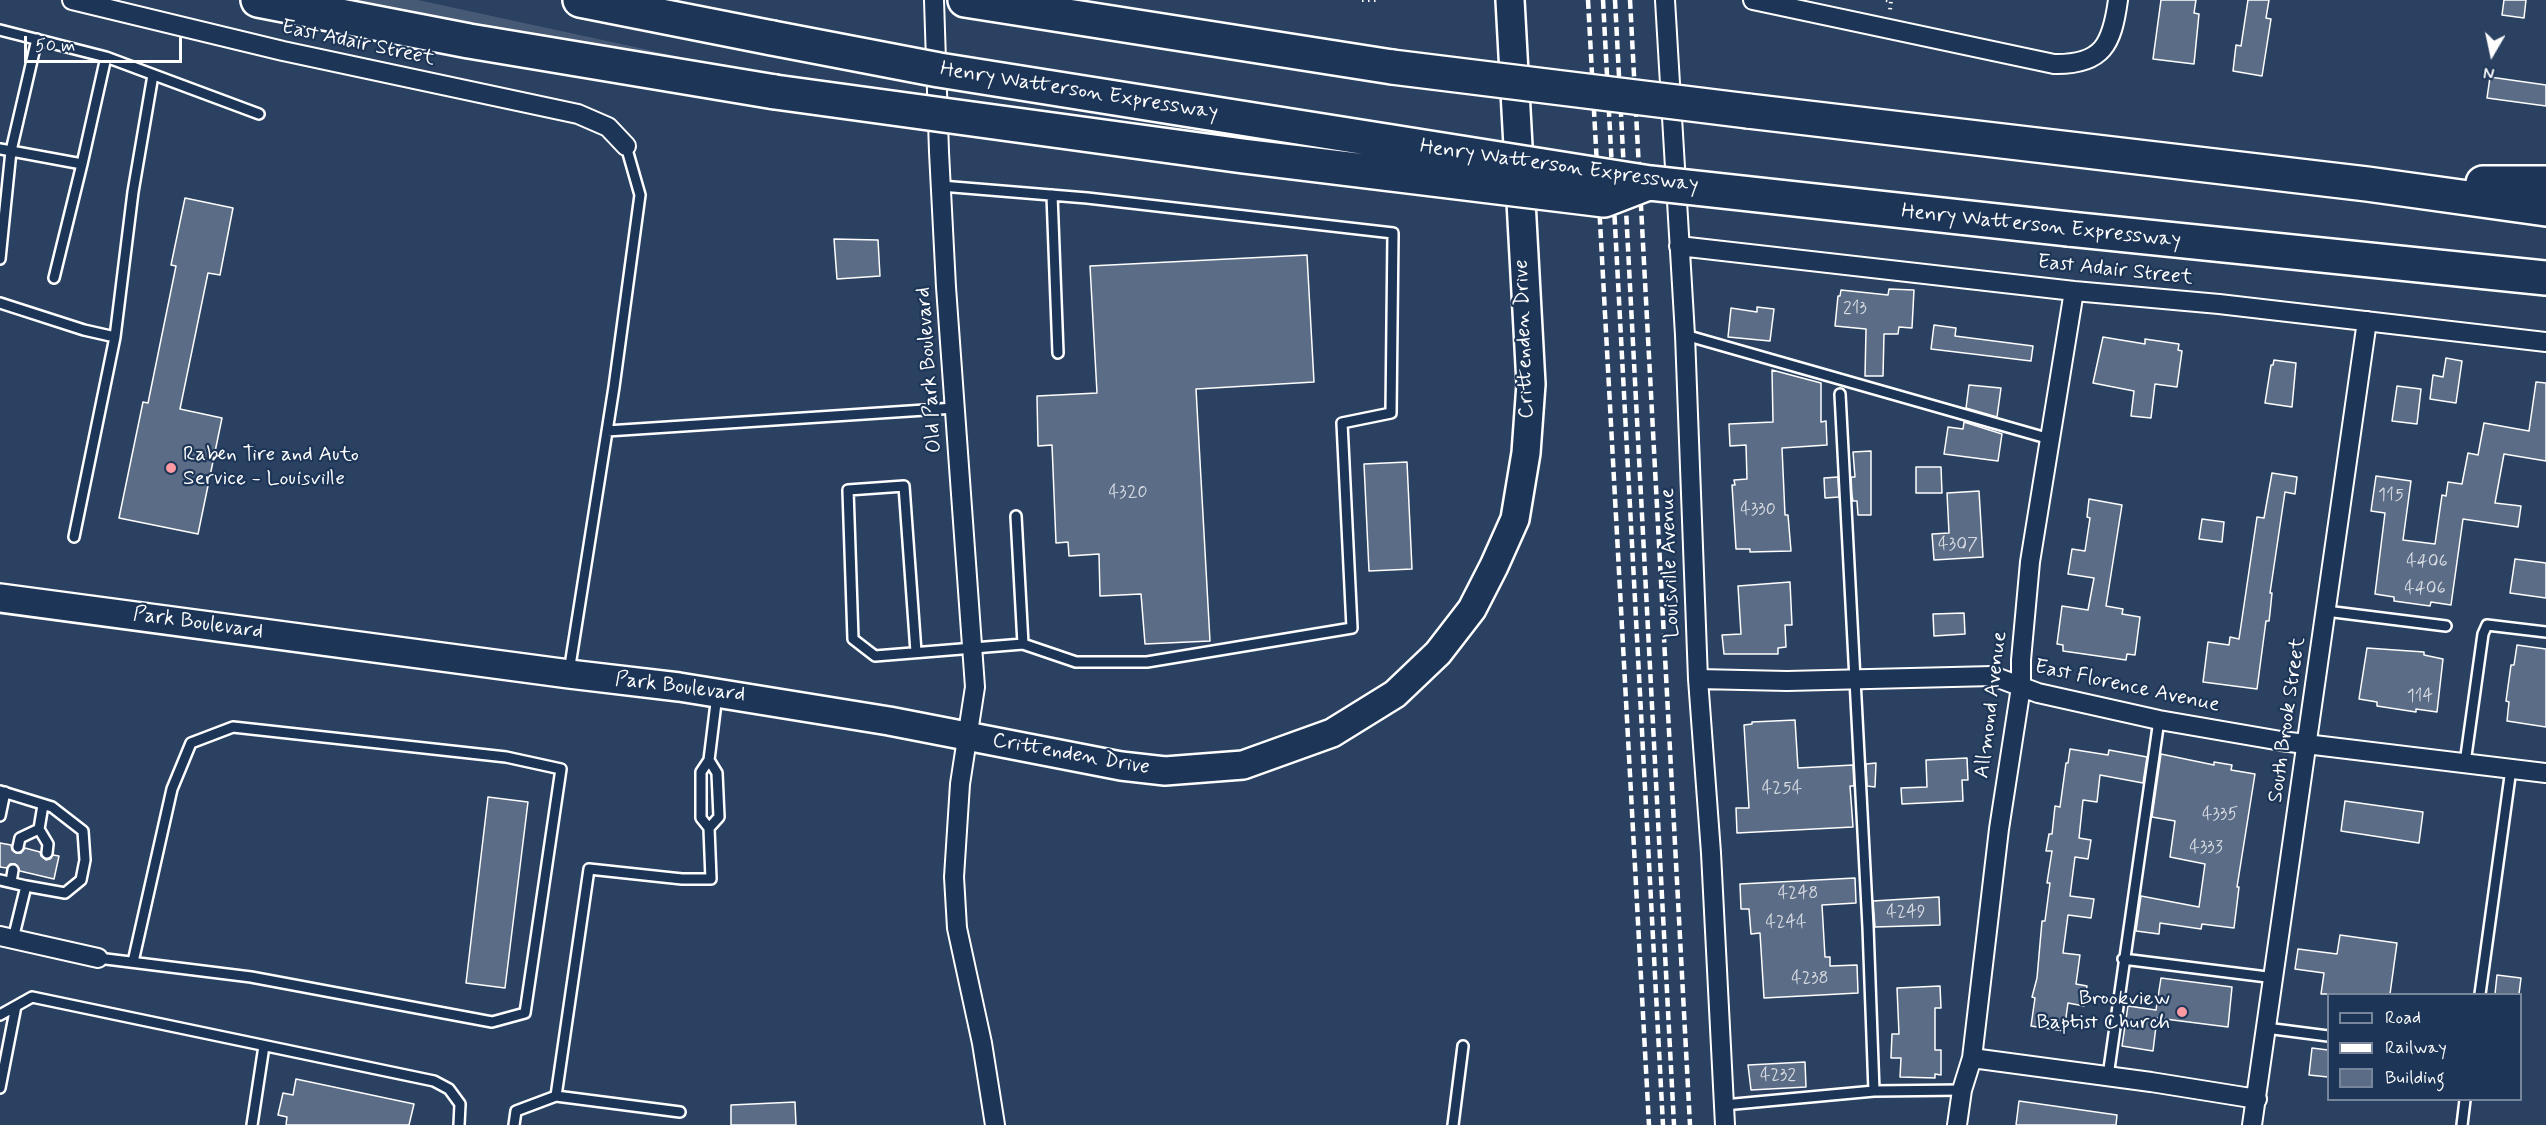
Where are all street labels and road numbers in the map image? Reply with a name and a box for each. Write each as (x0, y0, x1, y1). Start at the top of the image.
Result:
street label: East Adair Street (279, 15, 437, 73)
street label: Henry Watterson Expressway (938, 58, 1220, 126)
street label: Henry Watterson Expressway (1418, 135, 1700, 199)
street label: Henry Watterson Expressway (1900, 200, 2182, 254)
street label: East Adair Street (2036, 250, 2194, 292)
street label: Crittenden Drive (1510, 259, 1540, 419)
street label: Old Park Boulevard (912, 286, 948, 454)
street label: Louisville Avenue (1656, 488, 1686, 638)
street label: Park Boulevard (131, 602, 265, 646)
street label: Allmond Avenue (1970, 630, 2014, 780)
street label: South Brook Street (2264, 636, 2312, 804)
street label: East Florence Avenue (2032, 655, 2222, 719)
street label: Park Boulevard (614, 668, 746, 708)
street label: Crittenden Drive (990, 729, 1152, 781)

